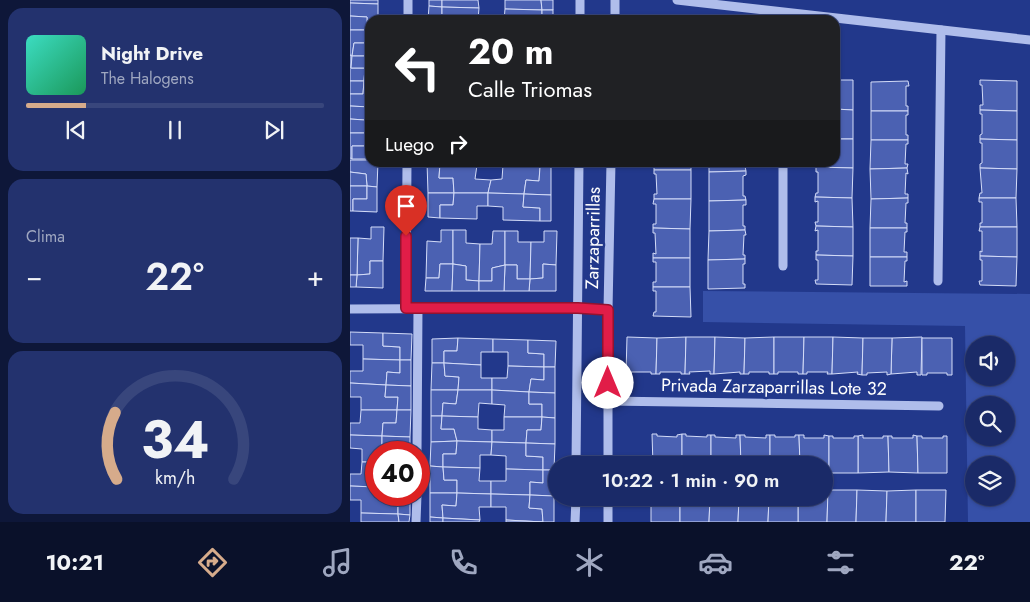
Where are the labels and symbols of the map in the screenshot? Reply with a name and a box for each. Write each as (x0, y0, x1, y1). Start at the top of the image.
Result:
pin (385, 185, 427, 236)
street label: Zarzaparrillas (579, 187, 607, 289)
position arrow (581, 356, 633, 408)
street label: Privada Zarzaparrillas Lote 32 (661, 372, 887, 402)
speed limit sign: 40 (365, 441, 430, 506)

